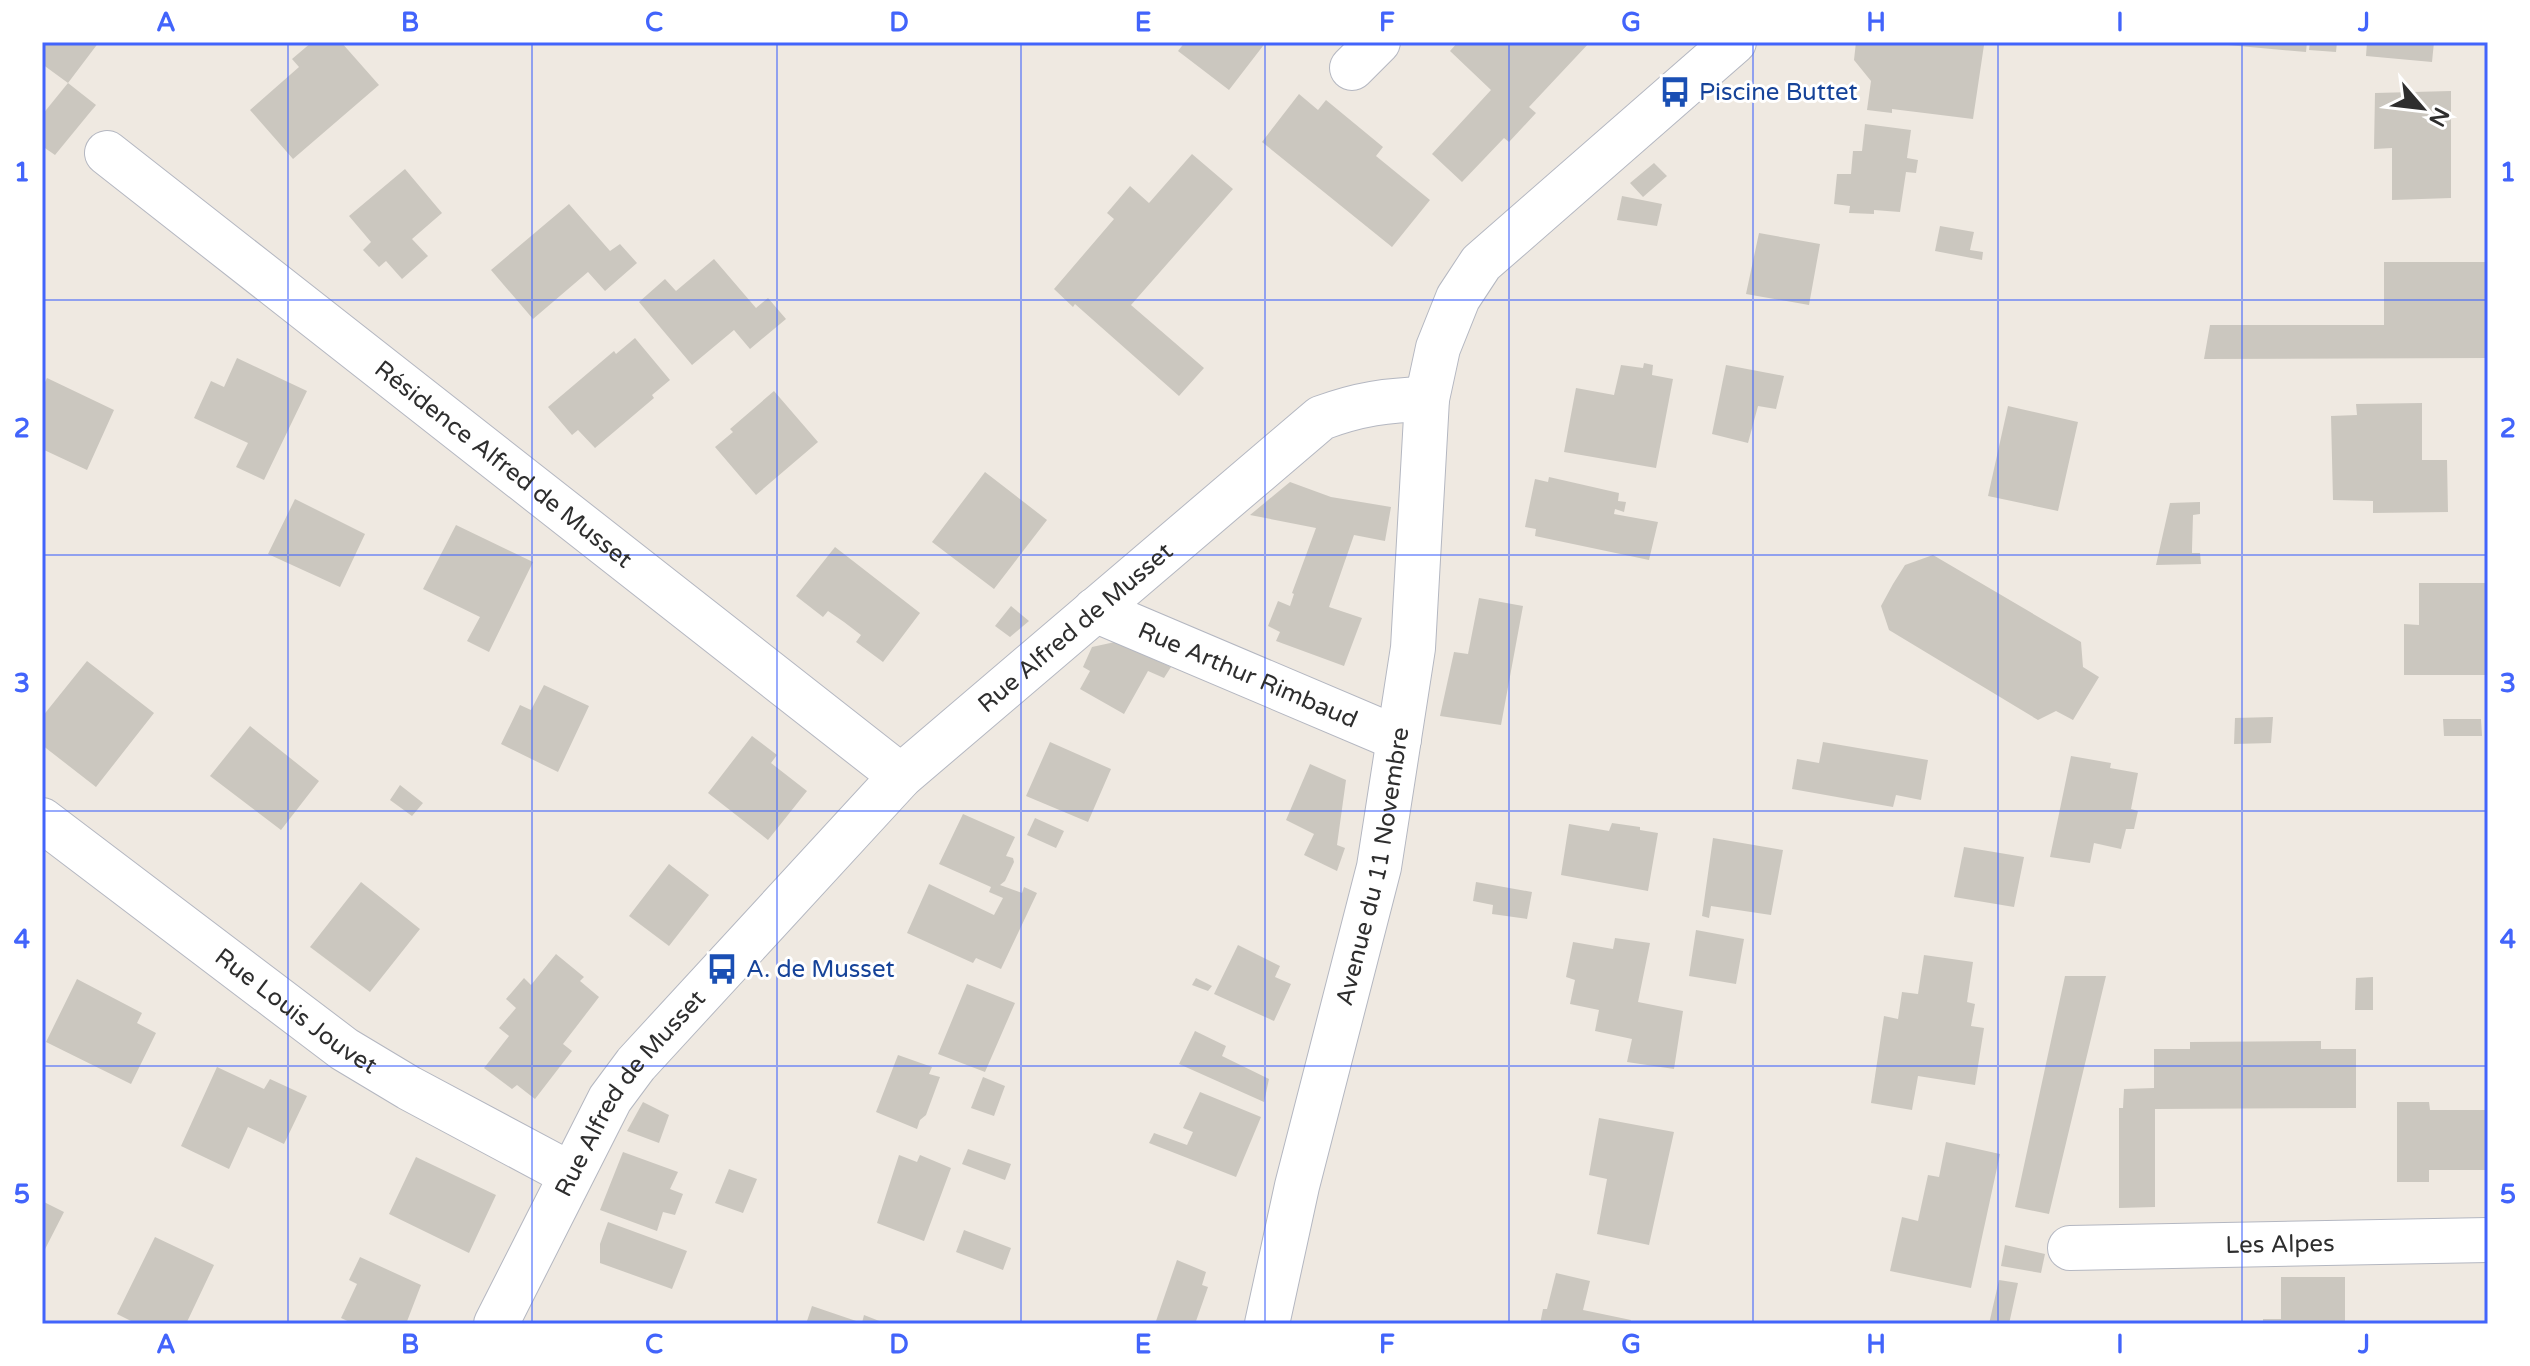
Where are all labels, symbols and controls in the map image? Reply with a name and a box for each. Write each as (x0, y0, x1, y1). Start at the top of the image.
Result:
text: A (156, 7, 176, 38)
text: B (401, 7, 419, 38)
text: C (645, 7, 663, 38)
text: D (889, 7, 909, 38)
text: E (1135, 7, 1151, 38)
text: F (1379, 7, 1395, 38)
text: G (1621, 7, 1641, 38)
text: H (1866, 7, 1886, 38)
text: I (2116, 7, 2124, 38)
text: J (2357, 7, 2370, 38)
north arrow (2382, 68, 2462, 148)
bus stop icon: Piscine Buttet (1658, 75, 1692, 109)
place label: Piscine Buttet (1699, 78, 1858, 107)
text: N (2423, 103, 2454, 131)
text: 1 (14, 157, 30, 188)
text: 1 (2500, 157, 2516, 188)
street label: Résidence Alfred de Musset (369, 355, 638, 574)
text: 2 (14, 413, 30, 444)
text: 2 (2500, 413, 2516, 444)
street label: Rue Alfred de Musset (972, 537, 1179, 719)
street label: Rue Arthur Rimbaud (1133, 616, 1362, 735)
text: 3 (14, 668, 30, 699)
text: 3 (2500, 668, 2516, 699)
street label: Avenue du 11 Novembre (1330, 725, 1416, 1009)
text: 4 (14, 924, 30, 955)
text: 4 (2500, 924, 2516, 955)
street label: Rue Louis Jouvet (209, 942, 382, 1080)
bus stop icon: A. de Musset (705, 952, 739, 986)
place label: A. de Musset (746, 955, 895, 984)
street label: Rue Alfred de Musset (549, 984, 712, 1202)
text: 5 (14, 1179, 30, 1210)
text: 5 (2500, 1179, 2516, 1210)
street label: Les Alpes (2225, 1229, 2335, 1260)
text: A (156, 1329, 176, 1360)
text: B (401, 1329, 419, 1360)
text: C (645, 1329, 663, 1360)
text: D (889, 1329, 909, 1360)
text: E (1135, 1329, 1151, 1360)
text: F (1379, 1329, 1395, 1360)
text: G (1621, 1329, 1641, 1360)
text: H (1866, 1329, 1886, 1360)
text: I (2116, 1329, 2124, 1360)
text: J (2357, 1329, 2370, 1360)

